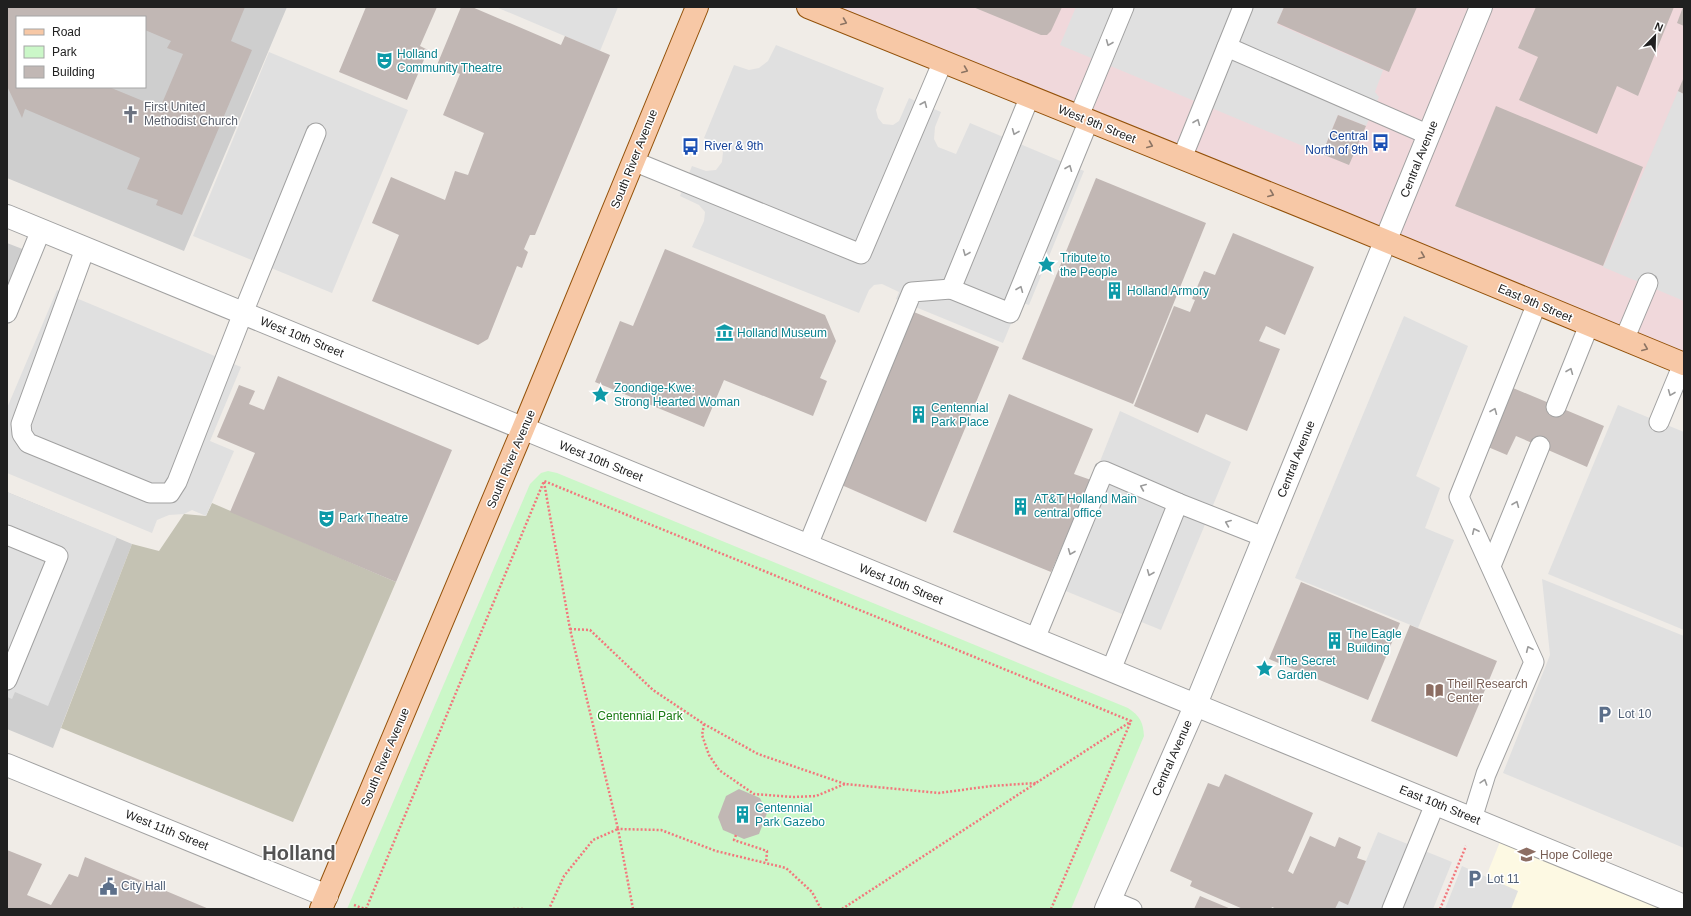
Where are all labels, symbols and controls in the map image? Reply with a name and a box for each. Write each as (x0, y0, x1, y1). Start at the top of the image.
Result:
legend (16, 16, 146, 88)
north arrow (1635, 16, 1675, 56)
one-way arrow (841, 17, 848, 25)
text: N (1653, 20, 1665, 34)
text: Road (52, 25, 81, 39)
one-way arrow (1106, 39, 1114, 47)
text: Park (52, 45, 78, 59)
place label: Holland Community Theatre (397, 47, 502, 75)
theatre icon: Holland Community Theatre (374, 51, 394, 71)
text: Building (52, 65, 95, 79)
one-way arrow (961, 66, 968, 74)
place label: First United Methodist Church (144, 100, 238, 128)
one-way arrow (919, 101, 927, 108)
street label: West 9th Street (1056, 102, 1138, 146)
church icon: First United Methodist Church (121, 104, 141, 124)
street label: South River Avenue (608, 107, 660, 211)
one-way arrow (1192, 118, 1200, 125)
street label: Central Avenue (1397, 118, 1441, 200)
one-way arrow (1012, 128, 1020, 136)
place label: Central North of 9th (1305, 129, 1368, 157)
bus stop icon: Central North of 9th (1371, 133, 1391, 153)
bus stop icon: River & 9th (681, 136, 701, 156)
place label: River & 9th (704, 139, 763, 153)
one-way arrow (1146, 140, 1154, 148)
one-way arrow (1064, 165, 1072, 173)
one-way arrow (1267, 189, 1274, 197)
one-way arrow (962, 249, 970, 256)
place label: Tribute to the People (1060, 251, 1118, 279)
one-way arrow (1418, 251, 1425, 259)
place icon: Tribute to the People (1037, 255, 1057, 275)
building icon: Holland Armory (1104, 281, 1124, 301)
street label: East 9th Street (1496, 281, 1575, 325)
place label: Holland Armory (1127, 284, 1209, 298)
one-way arrow (1015, 285, 1023, 293)
street label: West 10th Street (258, 314, 347, 360)
museum icon: Holland Museum (714, 323, 734, 343)
place label: Holland Museum (737, 326, 827, 340)
one-way arrow (1642, 344, 1649, 352)
one-way arrow (1566, 367, 1574, 374)
place label: Zoondige-Kwe: Strong Hearted Woman (614, 381, 740, 409)
place icon: Zoondige-Kwe: Strong Hearted Woman (591, 385, 611, 405)
one-way arrow (1668, 389, 1676, 396)
place label: Centennial Park Place (931, 401, 989, 429)
building icon: Centennial Park Place (908, 405, 928, 425)
street label: South River Avenue (484, 407, 538, 510)
one-way arrow (1489, 407, 1497, 414)
street label: Central Avenue (1274, 418, 1318, 500)
street label: West 10th Street (557, 438, 646, 484)
one-way arrow (1139, 484, 1147, 492)
place label: AT&T Holland Main central office (1034, 492, 1137, 520)
building icon: AT&T Holland Main central office (1011, 496, 1031, 516)
one-way arrow (1511, 501, 1519, 509)
theatre icon: Park Theatre (316, 508, 336, 528)
place label: Park Theatre (339, 511, 408, 525)
one-way arrow (1225, 519, 1232, 527)
one-way arrow (1472, 528, 1480, 535)
one-way arrow (1067, 548, 1075, 555)
street label: West 10th Street (857, 561, 946, 607)
one-way arrow (1146, 570, 1154, 577)
place label: The Eagle Building (1347, 627, 1402, 655)
building icon: The Eagle Building (1324, 631, 1344, 651)
one-way arrow (1525, 646, 1533, 653)
place label: The Secret Garden (1277, 654, 1336, 682)
place icon: The Secret Garden (1254, 658, 1274, 678)
place label: Theil Research Center (1447, 677, 1528, 705)
library icon: Theil Research Center (1424, 681, 1444, 701)
parking icon: Lot 10 (1595, 704, 1615, 724)
street label: South River Avenue (358, 705, 412, 808)
place label: Lot 10 (1618, 707, 1652, 721)
park label: Centennial Park (597, 709, 684, 723)
street label: Central Avenue (1149, 717, 1195, 798)
one-way arrow (1479, 778, 1488, 785)
street label: East 10th Street (1397, 782, 1483, 828)
place label: Centennial Park Gazebo (755, 801, 825, 829)
building icon: Centennial Park Gazebo (732, 805, 752, 825)
street label: West 11th Street (123, 807, 211, 853)
district label: Holland (262, 842, 336, 864)
school or university icon: Hope College (1517, 845, 1537, 865)
place label: Hope College (1540, 848, 1613, 862)
parking icon: Lot 11 (1464, 869, 1484, 889)
place label: Lot 11 (1487, 872, 1520, 886)
public building icon: City Hall (98, 876, 118, 896)
place label: City Hall (121, 879, 166, 893)

